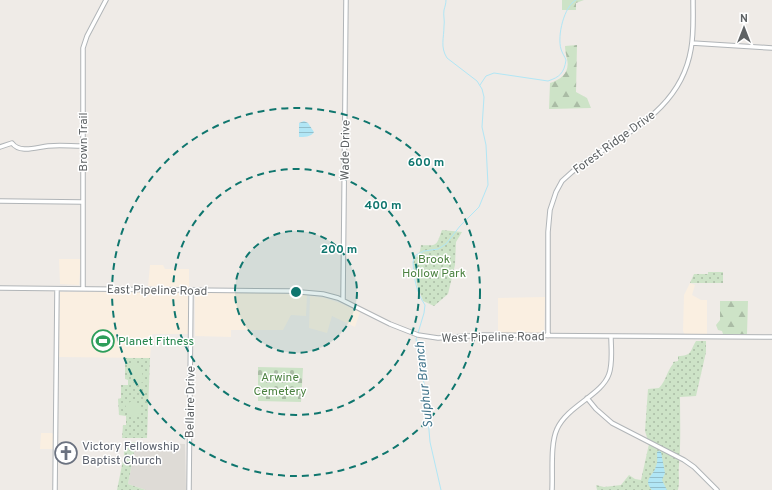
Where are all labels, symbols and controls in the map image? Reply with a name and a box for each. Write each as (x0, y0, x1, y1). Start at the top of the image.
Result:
north arrow (724, 8, 764, 48)
text: N (740, 12, 748, 26)
street label: Forest Ridge Drive (570, 107, 659, 178)
street label: Brown Trail (76, 112, 92, 172)
street label: Wade Drive (337, 120, 355, 181)
text: 600 m (408, 155, 444, 171)
text: 400 m (364, 198, 402, 214)
text: 200 m (321, 242, 357, 258)
park label: Brook Hollow Park (402, 252, 466, 282)
street label: East Pipeline Road (107, 282, 207, 300)
centre of rings (289, 285, 303, 299)
sports icon: Planet Fitness (90, 328, 116, 354)
street label: West Pipeline Road (441, 329, 545, 347)
place label: Planet Fitness (118, 334, 194, 350)
water label: Sulphur Branch (412, 341, 437, 429)
street label: Bellaire Drive (182, 366, 200, 438)
park label: Arwine Cemetery (253, 370, 307, 400)
place label: Victory Fellowship Baptist Church (82, 439, 180, 469)
church icon: Victory Fellowship Baptist Church (53, 440, 79, 466)

